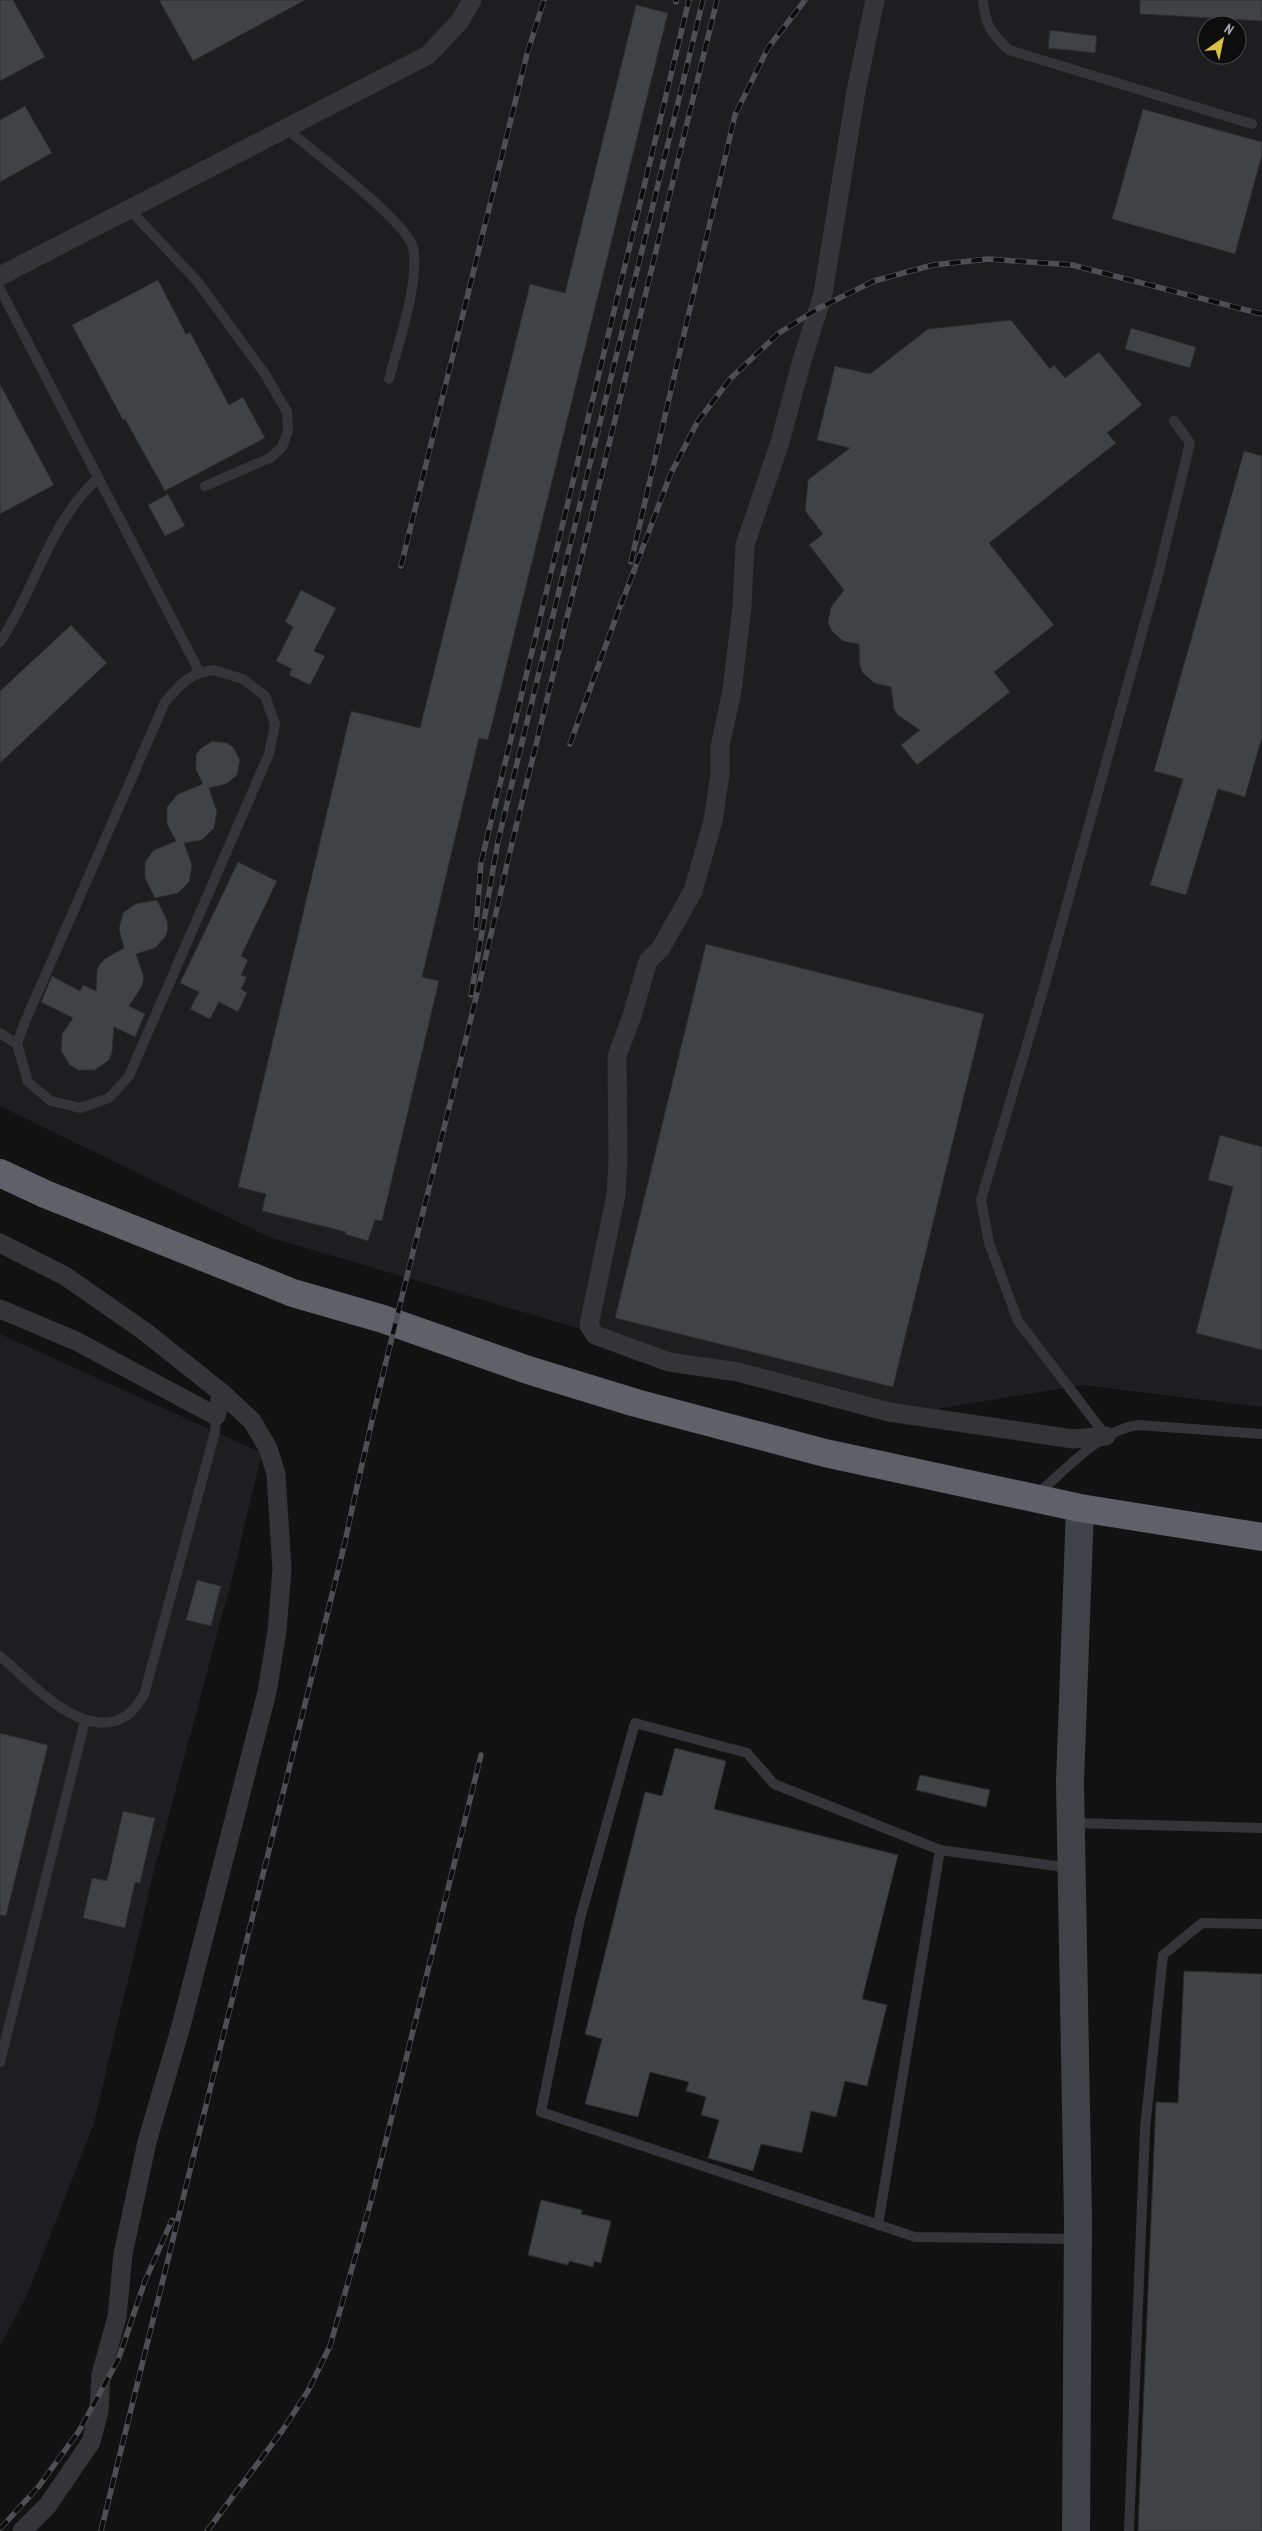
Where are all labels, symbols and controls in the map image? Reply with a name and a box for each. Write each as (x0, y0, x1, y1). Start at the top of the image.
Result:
north arrow (1197, 15, 1247, 65)
text: N (1221, 19, 1237, 39)

